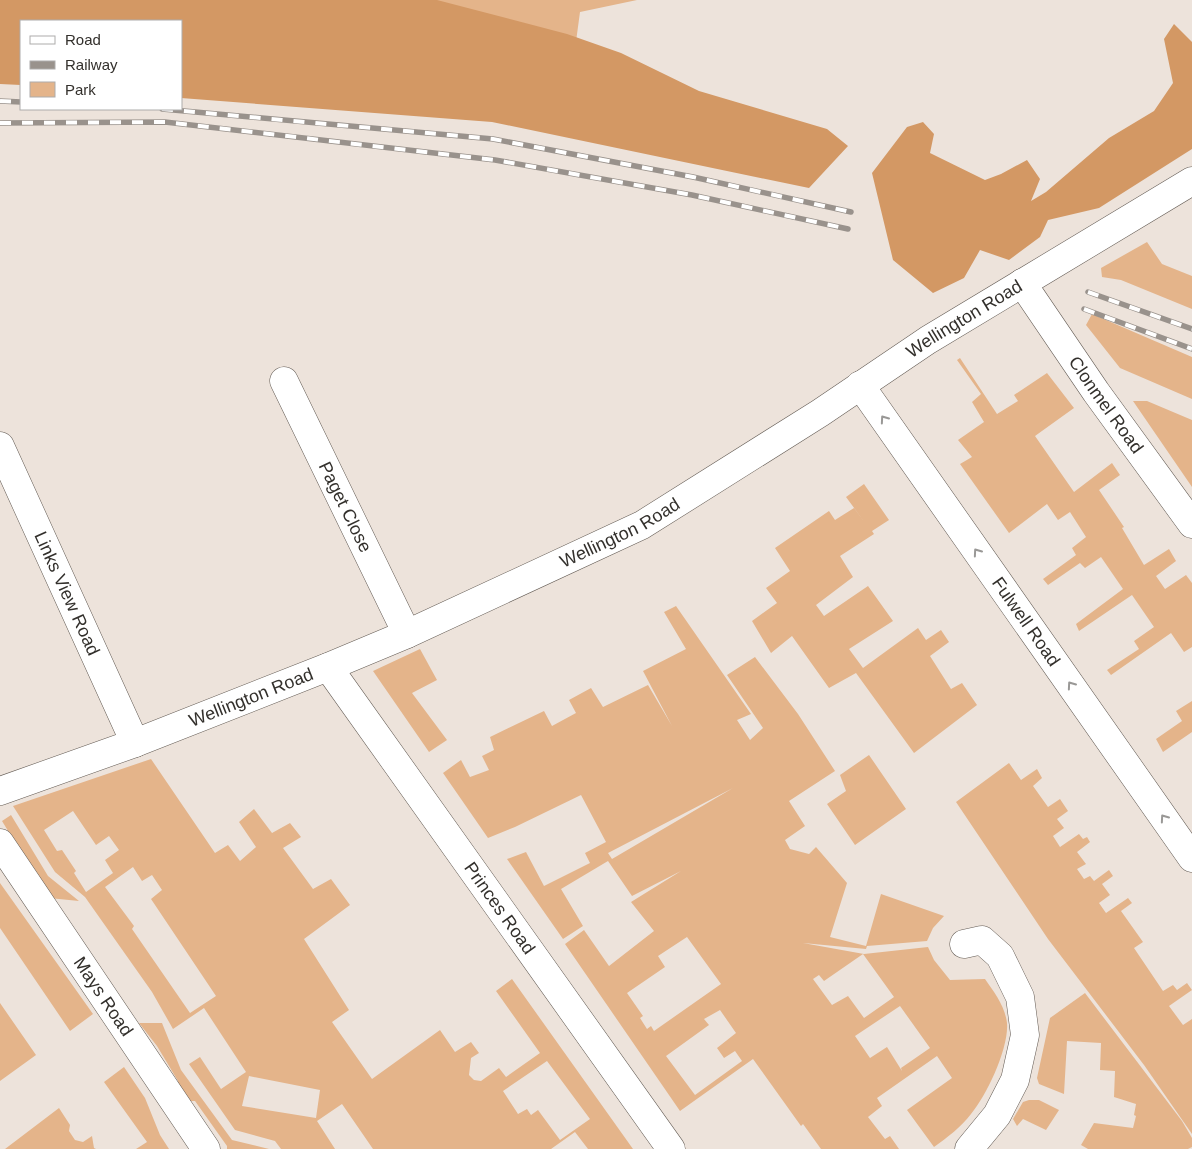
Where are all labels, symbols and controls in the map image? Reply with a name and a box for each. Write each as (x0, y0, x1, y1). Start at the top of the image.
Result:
legend (20, 20, 182, 110)
text: Road (65, 31, 101, 48)
text: Railway (65, 56, 118, 73)
text: Park (65, 81, 96, 98)
street label: Wellington Road (903, 276, 1026, 362)
street label: Clonmel Road (1065, 353, 1147, 457)
one-way arrow (881, 415, 890, 425)
street label: Paget Close (315, 458, 376, 555)
street label: Wellington Road (557, 494, 683, 572)
street label: Links View Road (30, 528, 104, 659)
one-way arrow (974, 548, 983, 558)
street label: Fulwell Road (988, 573, 1064, 670)
street label: Wellington Road (186, 664, 316, 731)
one-way arrow (1068, 681, 1077, 691)
one-way arrow (1161, 814, 1170, 824)
street label: Princes Road (460, 858, 539, 958)
street label: Mays Road (70, 953, 137, 1040)

